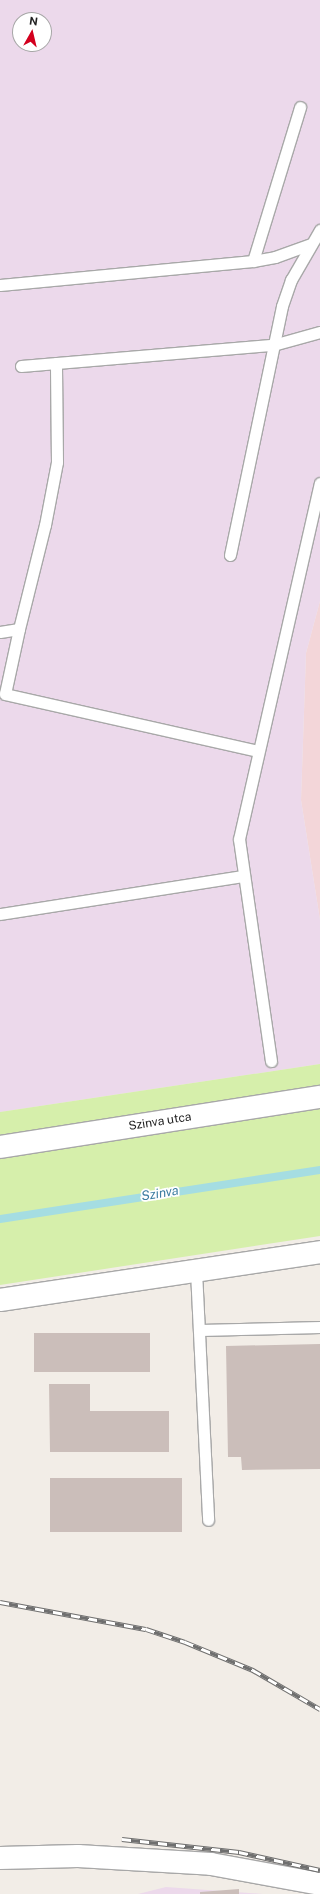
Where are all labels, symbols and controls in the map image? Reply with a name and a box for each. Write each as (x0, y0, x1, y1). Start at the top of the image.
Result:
north arrow (12, 12, 52, 52)
text: N (28, 15, 39, 28)
street label: Szinva utca (128, 1110, 192, 1134)
water label: Szinva (140, 1183, 180, 1205)

